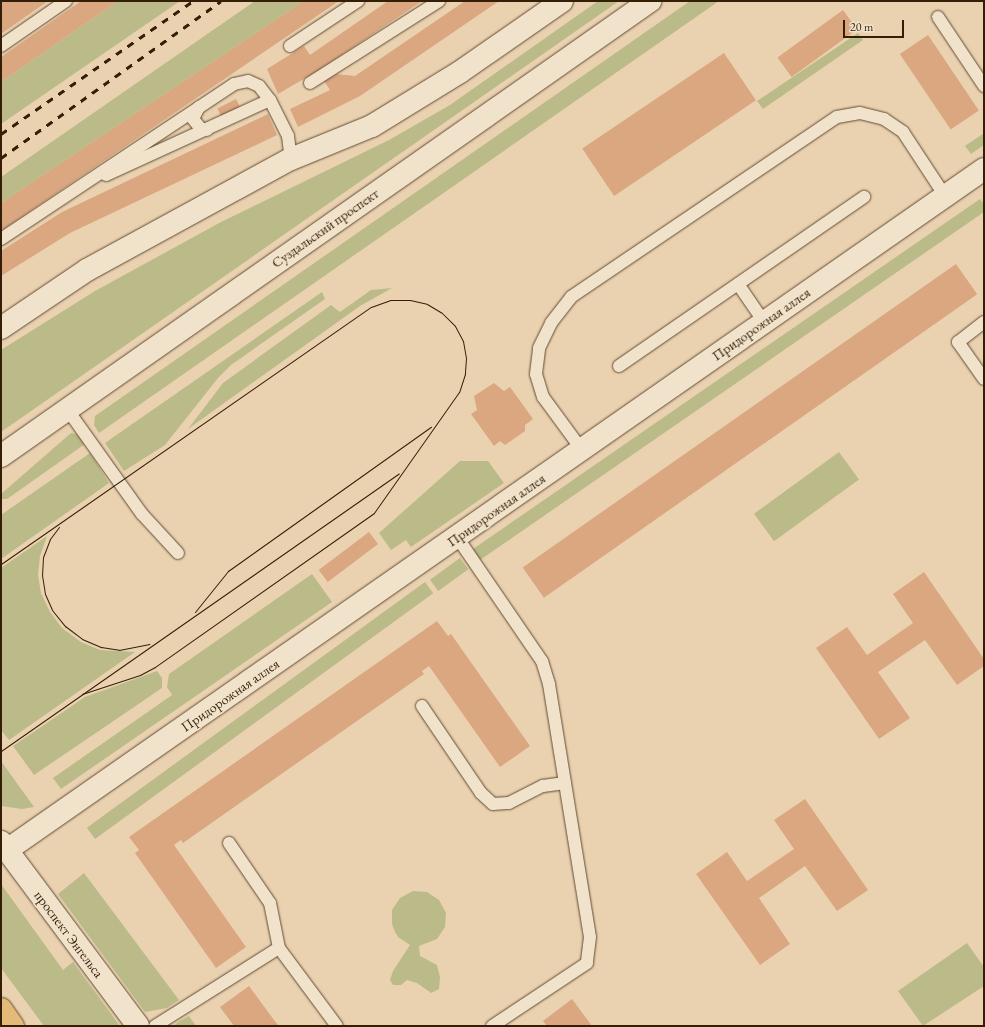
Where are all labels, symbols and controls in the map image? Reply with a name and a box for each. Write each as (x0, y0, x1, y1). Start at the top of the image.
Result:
scale bar (845, 12, 906, 38)
text: 20 m (850, 19, 873, 35)
street label: Суздальский проспект (268, 185, 382, 271)
street label: Придорожная аллея (709, 284, 813, 364)
street label: Придорожная аллея (444, 470, 548, 550)
street label: Придорожная аллея (178, 655, 282, 735)
street label: проспект Энгельса (31, 887, 107, 981)

